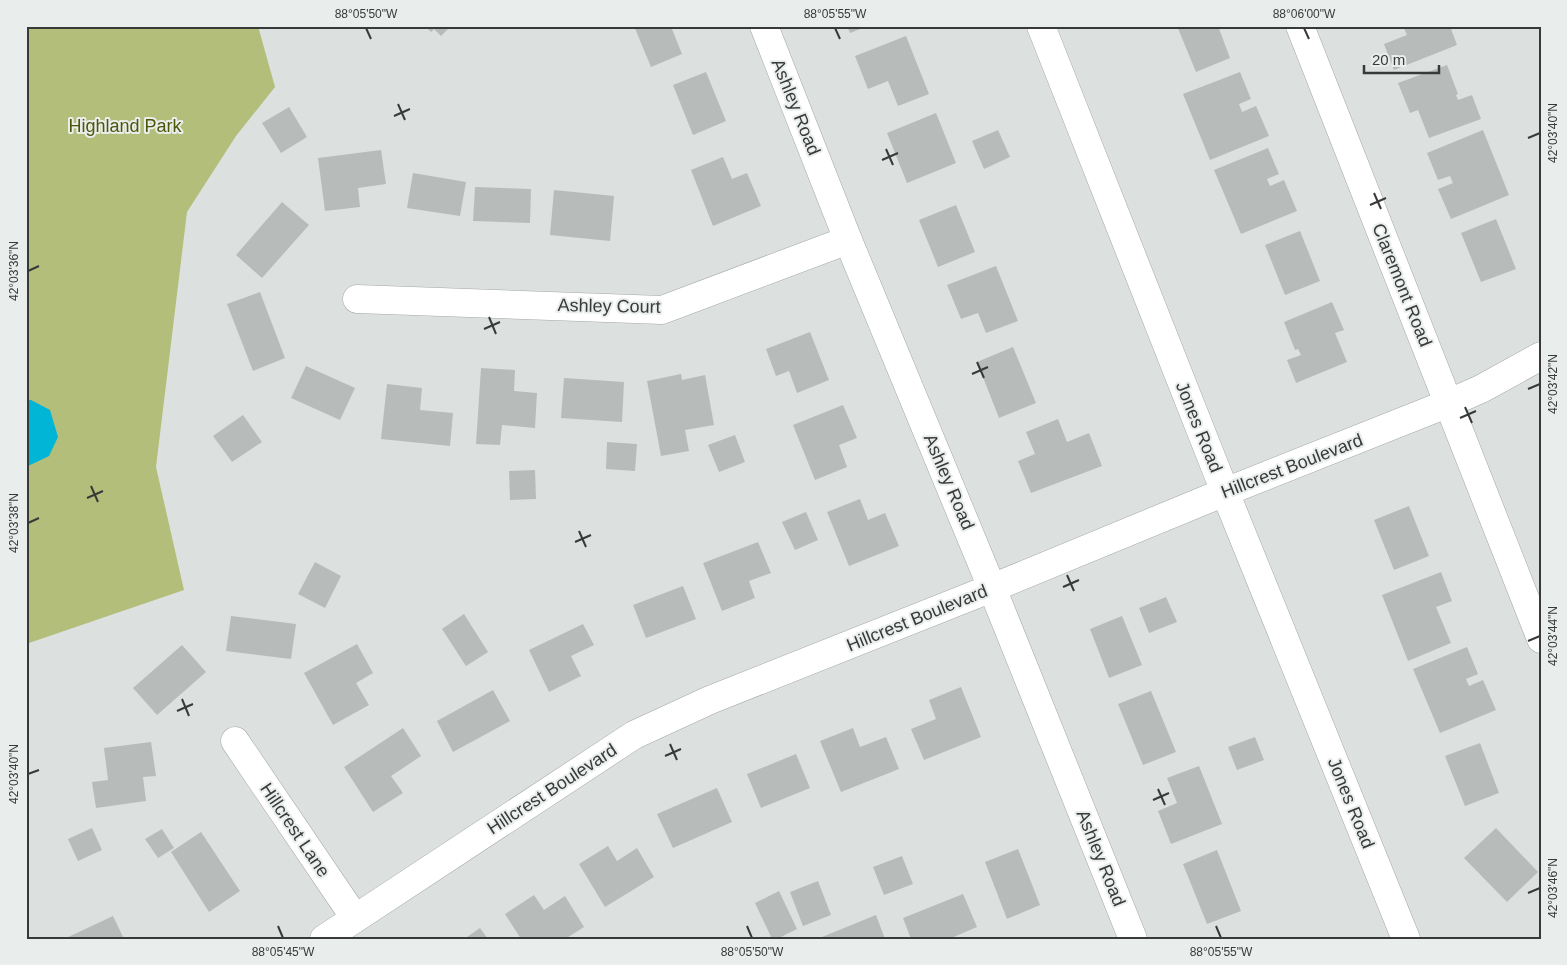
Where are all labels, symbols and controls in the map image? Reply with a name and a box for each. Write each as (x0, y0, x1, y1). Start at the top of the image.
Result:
text: 88°05'50"W (335, 7, 398, 21)
text: 88°05'55"W (804, 7, 867, 21)
text: 88°06'00"W (1273, 7, 1336, 21)
scale bar (1364, 42, 1440, 74)
text: 20 m (1372, 51, 1405, 68)
street label: Ashley Road (768, 56, 824, 158)
text: 42°03'40"N (1546, 103, 1560, 163)
park label: Highland Park (68, 116, 183, 136)
street label: Claremont Road (1368, 220, 1436, 350)
text: 42°03'36"N (7, 241, 21, 301)
street label: Ashley Court (557, 295, 661, 317)
text: 42°03'42"N (1546, 354, 1560, 414)
street label: Jones Road (1172, 379, 1226, 475)
street label: Hillcrest Boulevard (1218, 430, 1366, 502)
street label: Ashley Road (920, 431, 978, 533)
text: 42°03'38"N (7, 493, 21, 553)
street label: Hillcrest Boulevard (844, 581, 990, 655)
text: 42°03'44"N (1546, 606, 1560, 666)
street label: Hillcrest Boulevard (484, 740, 620, 838)
text: 42°03'40"N (7, 744, 21, 804)
street label: Jones Road (1324, 755, 1378, 851)
street label: Hillcrest Lane (256, 779, 334, 881)
street label: Ashley Road (1073, 807, 1129, 909)
text: 42°03'46"N (1546, 858, 1560, 918)
text: 88°05'45"W (252, 945, 315, 959)
text: 88°05'50"W (721, 945, 784, 959)
text: 88°05'55"W (1190, 945, 1253, 959)

